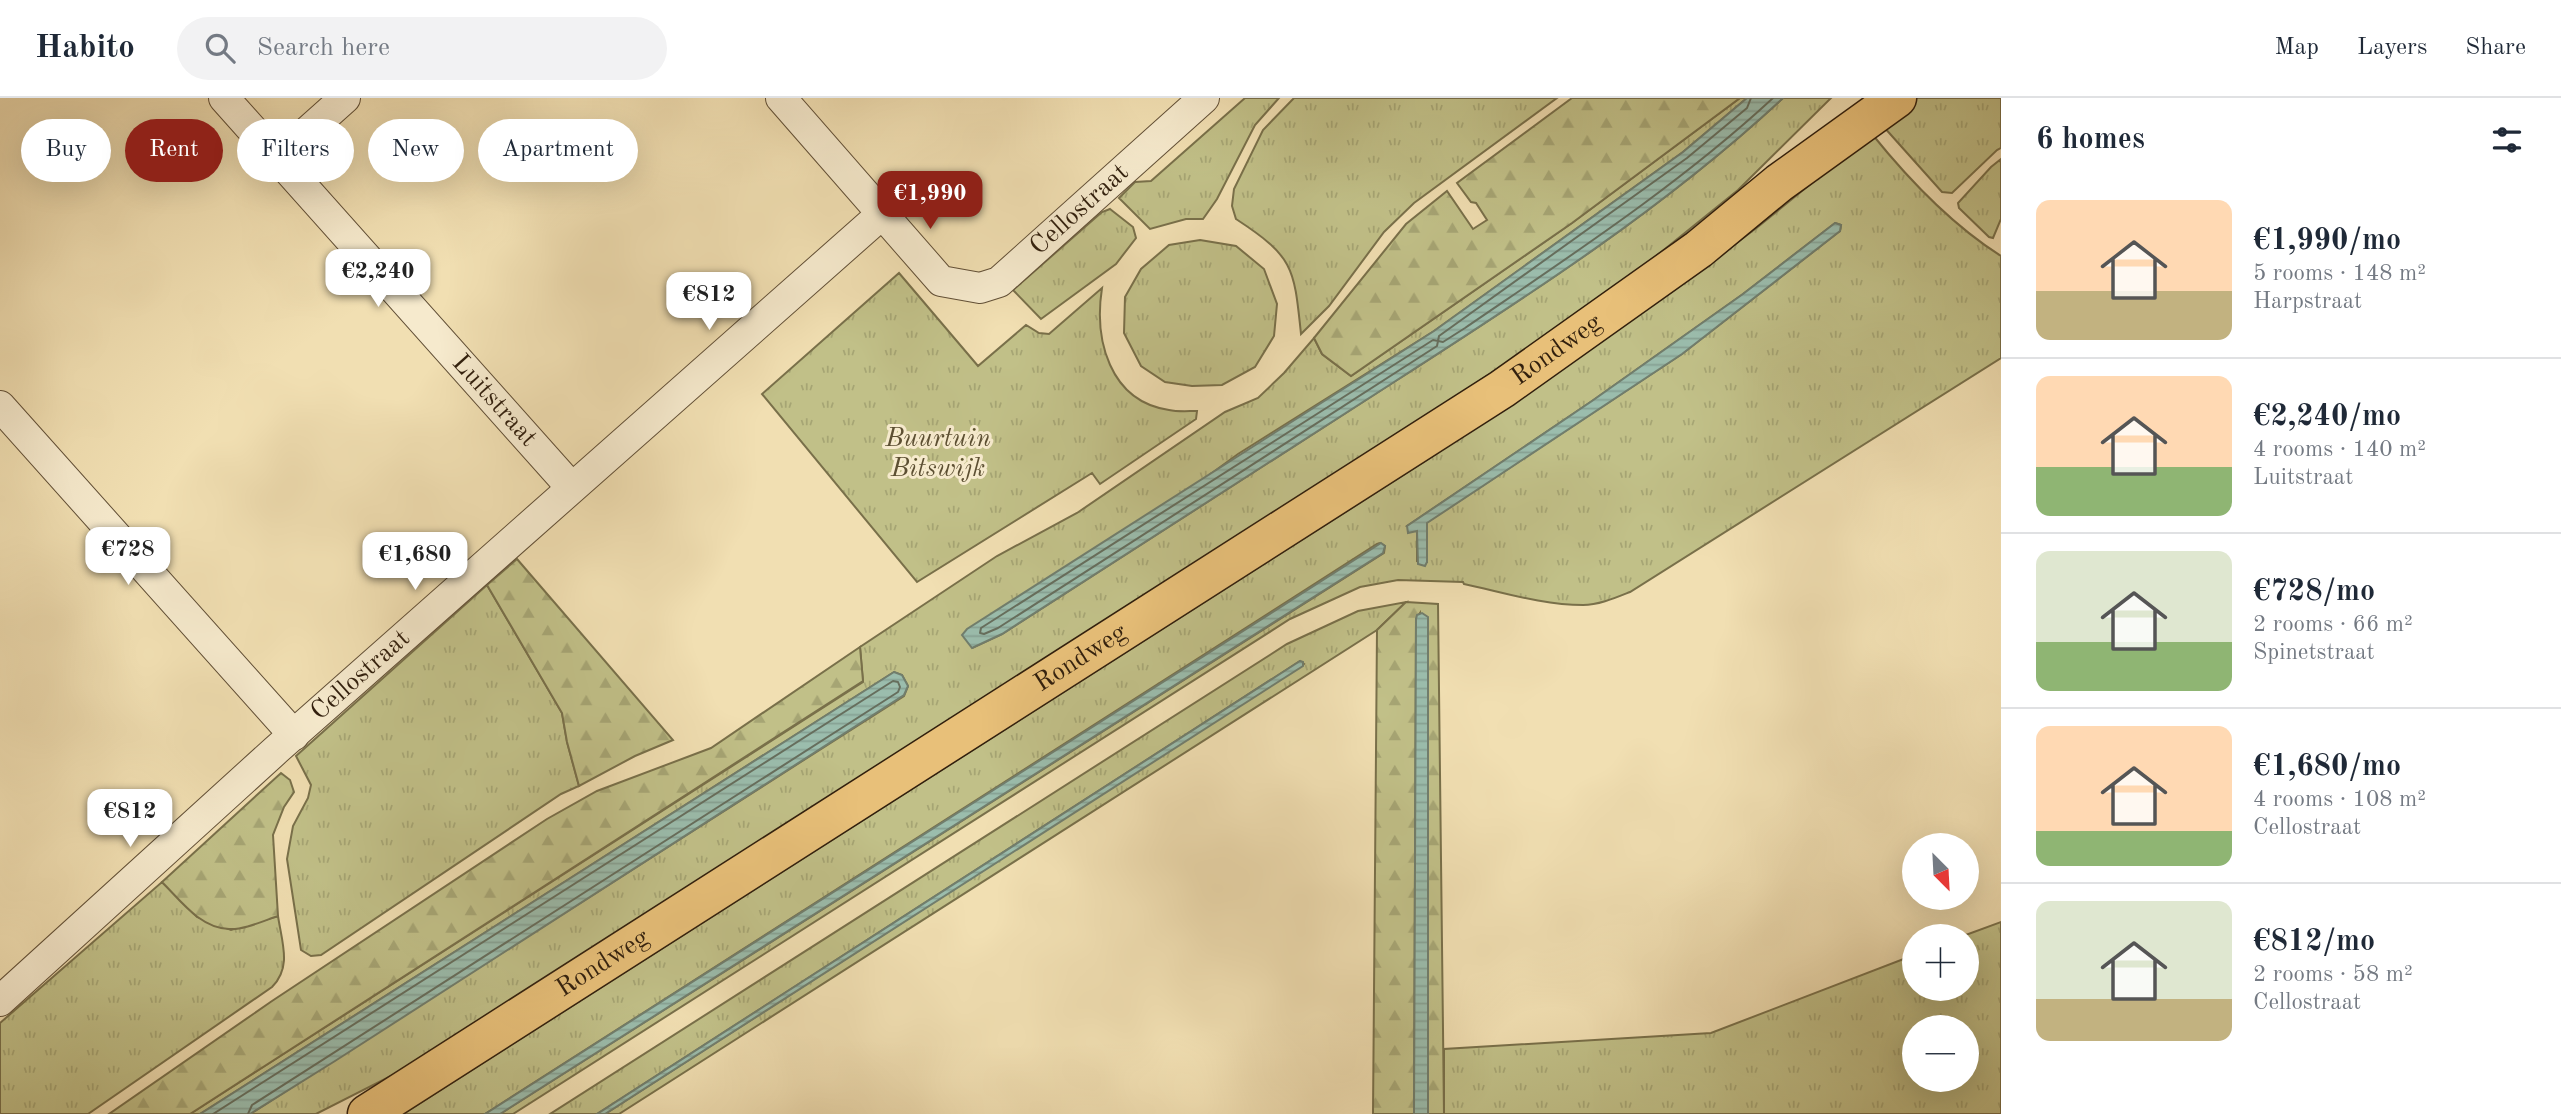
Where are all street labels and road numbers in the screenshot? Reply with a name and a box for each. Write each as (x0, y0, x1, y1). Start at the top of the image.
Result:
street label: Cellostraat (1025, 159, 1134, 260)
street label: Rondweg (1507, 309, 1607, 391)
street label: Luitstraat (447, 350, 542, 452)
street label: Rondweg (1030, 619, 1132, 697)
street label: Cellostraat (306, 625, 415, 725)
street label: Rondweg (552, 924, 654, 1002)

